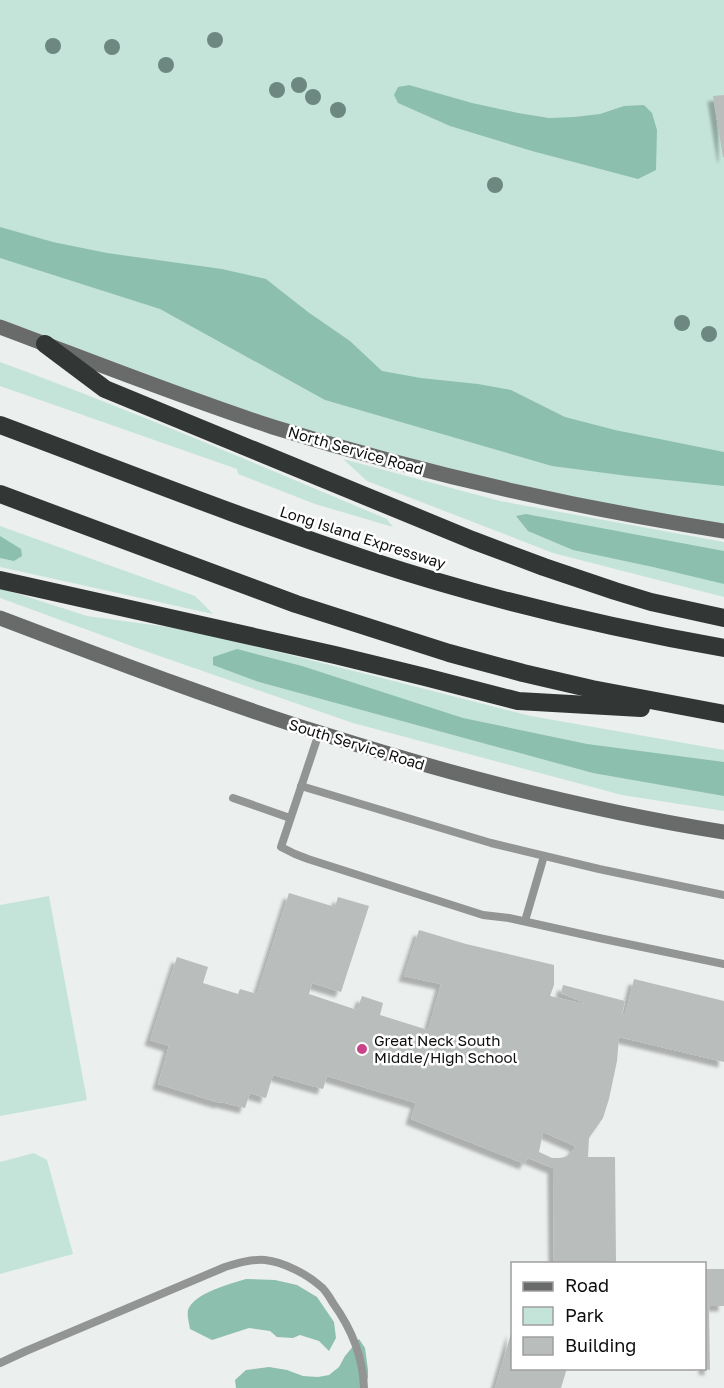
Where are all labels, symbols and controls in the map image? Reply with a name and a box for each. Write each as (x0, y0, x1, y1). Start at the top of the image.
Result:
street label: North Service Road (286, 422, 426, 478)
street label: Long Island Expressway (278, 502, 449, 572)
street label: South Service Road (287, 715, 427, 773)
place label: Great Neck South Middle/High School (374, 1031, 518, 1066)
marker: Great Neck South Middle/High School (355, 1042, 369, 1056)
legend (511, 1262, 706, 1370)
text: Road (565, 1274, 609, 1296)
text: Park (565, 1304, 604, 1326)
text: Building (565, 1334, 636, 1356)

